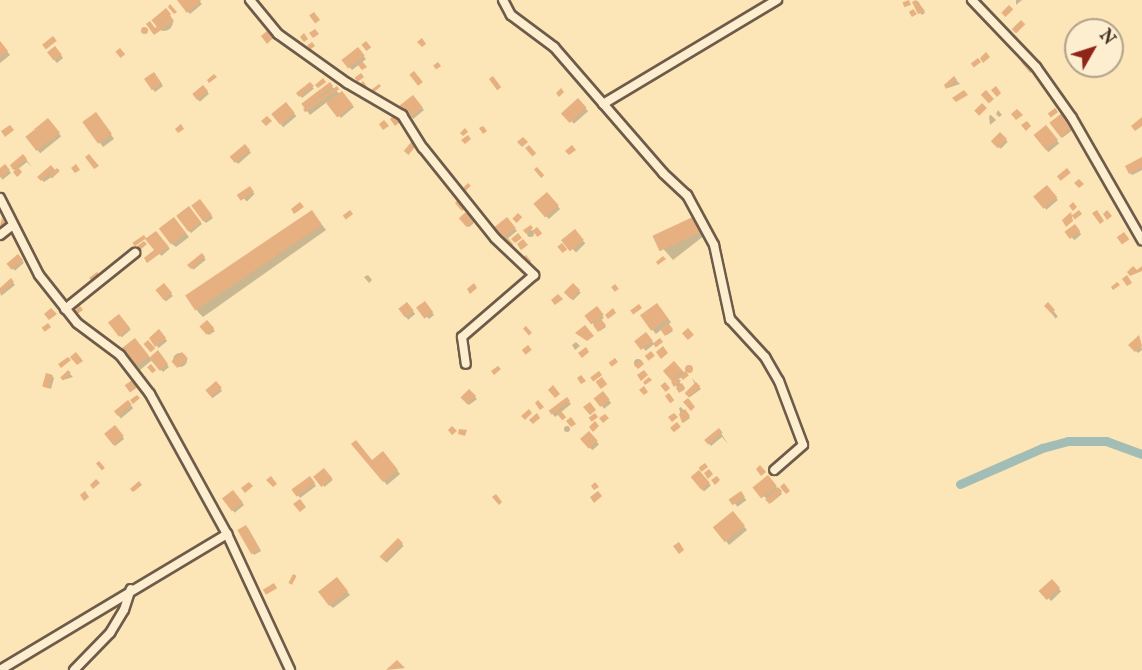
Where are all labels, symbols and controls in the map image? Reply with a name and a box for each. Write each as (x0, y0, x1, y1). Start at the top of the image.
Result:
north arrow (1064, 18, 1124, 78)
text: N (1094, 26, 1119, 50)

